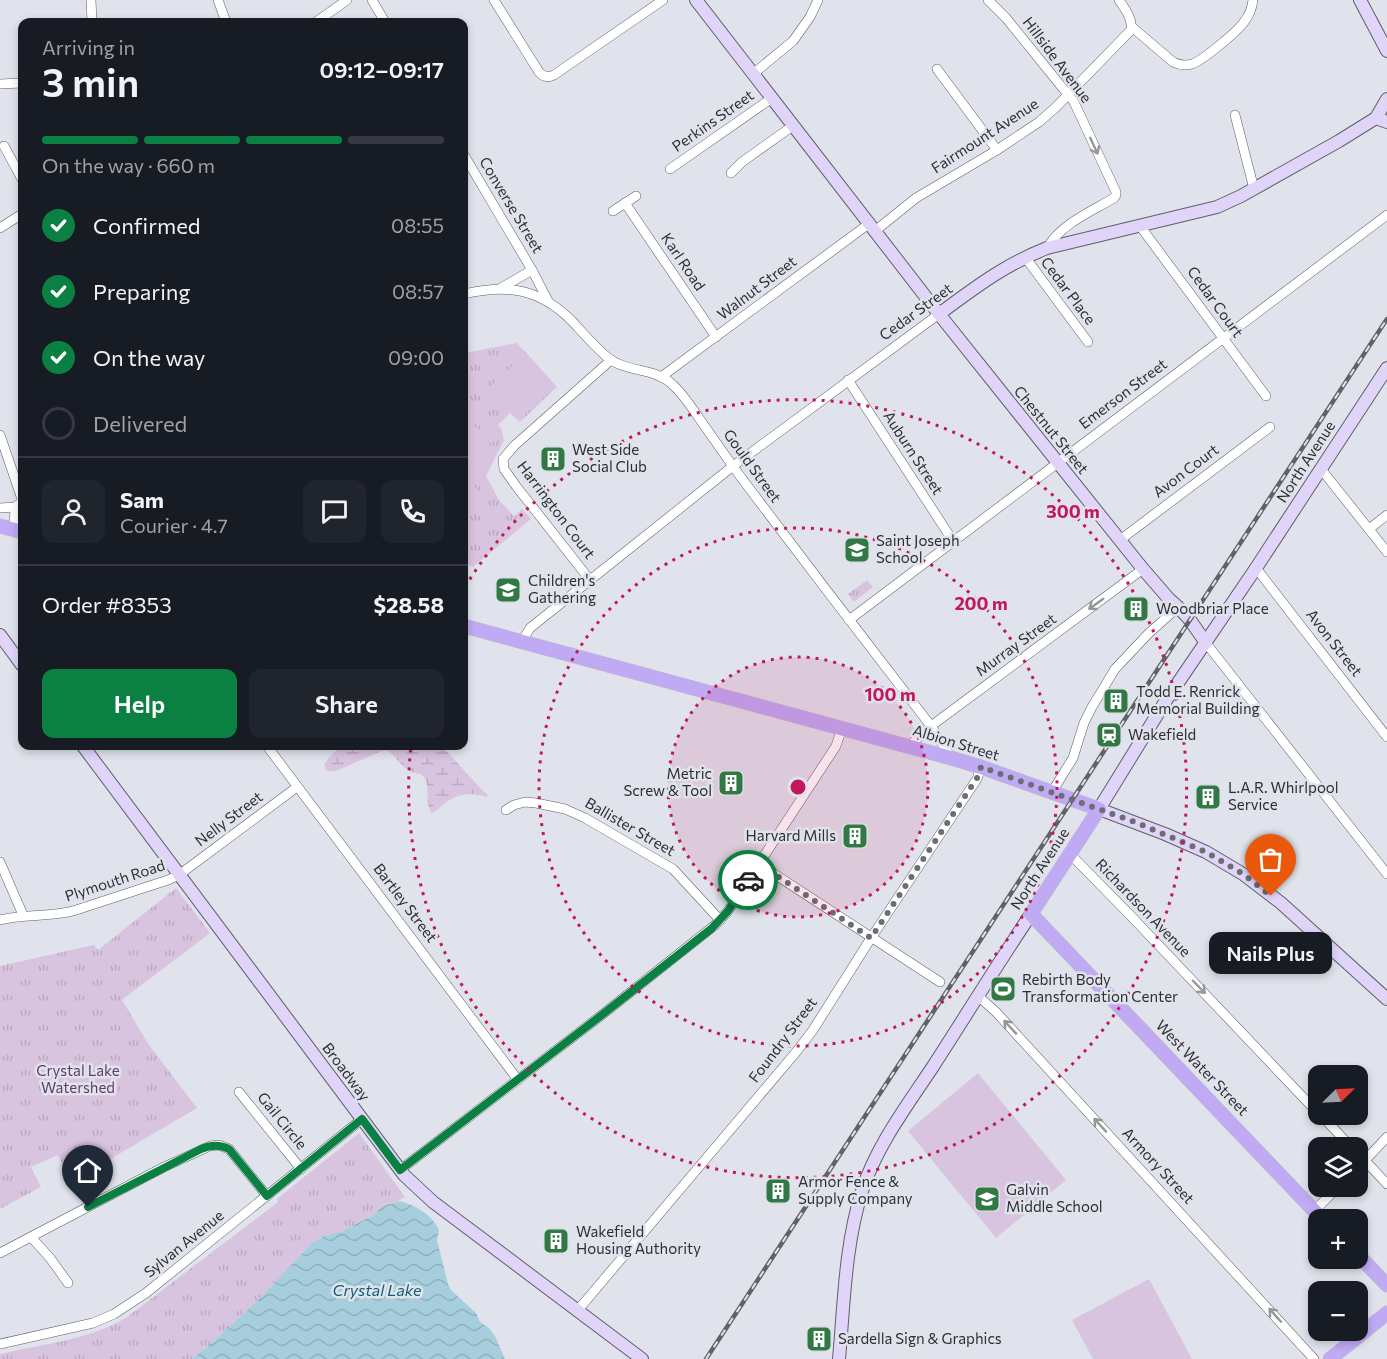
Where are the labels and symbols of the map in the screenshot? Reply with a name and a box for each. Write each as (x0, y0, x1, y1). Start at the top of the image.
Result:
street label: Hillside Avenue (1020, 13, 1096, 106)
street label: Perkins Street (668, 85, 757, 155)
street label: Fairmount Avenue (928, 94, 1041, 176)
one-way arrow (1089, 137, 1101, 155)
street label: Converse Street (476, 153, 548, 256)
street label: Karl Road (658, 229, 710, 294)
street label: Walnut Street (713, 252, 800, 323)
street label: Cedar Place (1038, 253, 1100, 328)
street label: Cedar Court (1184, 262, 1248, 340)
street label: Cedar Street (875, 279, 955, 344)
street label: Emerson Street (1075, 354, 1170, 432)
street label: Chestnut Street (1011, 382, 1093, 477)
street label: Auburn Street (880, 407, 947, 497)
street label: North Avenue (1272, 417, 1338, 506)
street label: Gould Street (720, 425, 785, 506)
place label: West Side Social Club (572, 440, 647, 475)
street label: Avon Court (1149, 440, 1222, 501)
building icon: West Side Social Club (538, 444, 568, 474)
street label: Harrington Court (514, 457, 599, 562)
text: 300 m (1046, 500, 1100, 522)
place label: Saint Joseph School (876, 531, 960, 566)
school or university icon: Saint Joseph School (842, 535, 872, 565)
place label: Children's Gathering (528, 571, 596, 606)
school or university icon: Children's Gathering (493, 575, 523, 605)
text: 200 m (954, 592, 1008, 614)
building icon: Woodbriar Place (1121, 594, 1151, 624)
one-way arrow (1089, 598, 1105, 610)
place label: Woodbriar Place (1156, 599, 1269, 617)
street label: Avon Street (1303, 605, 1367, 679)
street label: Murray Street (972, 609, 1059, 679)
place label: Todd E. Renrick Memorial Building (1136, 682, 1260, 717)
text: 100 m (864, 683, 916, 705)
building icon: Todd E. Renrick Memorial Building (1101, 686, 1131, 716)
street label: Albion Street (911, 720, 1002, 764)
station icon: Wakefield (1094, 720, 1124, 750)
place label: Wakefield (1128, 725, 1196, 743)
place label: Metric Screw & Tool (623, 764, 712, 799)
building icon: Metric Screw & Tool (716, 768, 746, 798)
centre of rings (788, 777, 808, 797)
place label: L.A.R. Whirlpool Service (1228, 778, 1339, 813)
building icon: L.A.R. Whirlpool Service (1193, 782, 1223, 812)
street label: Nelly Street (191, 787, 266, 849)
street label: Ballister Street (582, 793, 679, 859)
building icon: Harvard Mills (840, 821, 870, 851)
street label: North Avenue (1006, 824, 1072, 913)
place label: Harvard Mills (746, 826, 836, 844)
pin (1245, 834, 1296, 896)
courier (718, 850, 778, 910)
street label: Plymouth Road (62, 855, 167, 905)
street label: Richardson Avenue (1092, 855, 1195, 960)
street label: Bartley Street (370, 859, 441, 945)
callout: Nails Plus (1210, 932, 1332, 974)
place label: Rebirth Body Transformation Center (1022, 970, 1178, 1005)
sports icon: Rebirth Body Transformation Center (988, 974, 1018, 1004)
one-way arrow (1191, 979, 1205, 994)
street label: Foundry Street (744, 993, 820, 1086)
street label: West Water Street (1153, 1016, 1253, 1119)
one-way arrow (1003, 1020, 1017, 1035)
street label: Broadway (319, 1039, 375, 1104)
park label: Crystal Lake Watershed (36, 1061, 120, 1096)
north arrow (1308, 1065, 1368, 1125)
street label: Gail Circle (254, 1088, 311, 1153)
one-way arrow (1093, 1118, 1107, 1133)
street label: Armory Street (1119, 1124, 1199, 1207)
pin (62, 1145, 113, 1207)
place label: Armor Fence & Supply Company (798, 1172, 913, 1207)
building icon: Armor Fence & Supply Company (763, 1176, 793, 1206)
place label: Galvin Middle School (1006, 1180, 1103, 1215)
school or university icon: Galvin Middle School (972, 1184, 1002, 1214)
street label: Sylvan Avenue (140, 1206, 227, 1281)
place label: Wakefield Housing Authority (576, 1222, 701, 1257)
building icon: Wakefield Housing Authority (541, 1226, 571, 1256)
water label: Crystal Lake (332, 1280, 422, 1299)
one-way arrow (1268, 1308, 1282, 1323)
building icon: Sardella Sign & Graphics (804, 1324, 834, 1354)
place label: Sardella Sign & Graphics (838, 1329, 1002, 1347)

